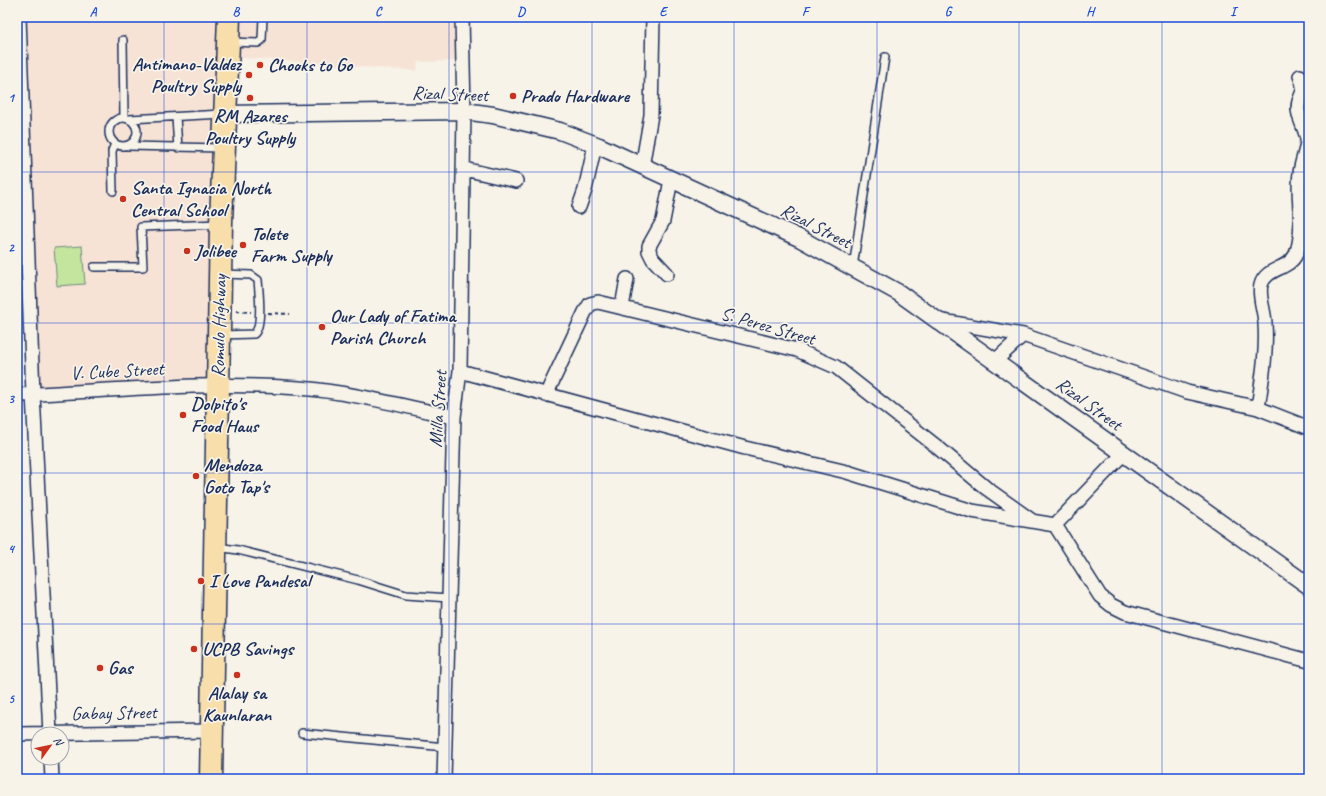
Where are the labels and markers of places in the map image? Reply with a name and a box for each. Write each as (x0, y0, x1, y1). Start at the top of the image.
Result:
place label: Antimano-Valdez Poultry Supply (132, 52, 243, 98)
place label: Chooks to Go (268, 53, 353, 77)
marker: Chooks to Go (255, 60, 265, 70)
marker: Antimano-Valdez Poultry Supply (244, 70, 254, 80)
place label: Prado Hardware (521, 84, 631, 108)
marker: Prado Hardware (508, 91, 518, 101)
marker: RM Azares Poultry Supply (245, 93, 255, 103)
place label: RM Azares Poultry Supply (205, 104, 297, 150)
place label: Santa Ignacia North Central School (131, 176, 272, 222)
marker: Santa Ignacia North Central School (118, 194, 128, 204)
place label: Tolete Farm Supply (251, 222, 334, 268)
place label: Jolibee (193, 239, 238, 263)
marker: Tolete Farm Supply (238, 240, 248, 250)
marker: Jolibee (182, 246, 192, 256)
place label: Our Lady of Fatima Parish Church (330, 304, 457, 350)
marker: Our Lady of Fatima Parish Church (317, 322, 327, 332)
place label: Dolpito's Food Haus (191, 392, 260, 438)
marker: Dolpito's Food Haus (178, 410, 188, 420)
place label: Mendoza Goto Tap's (204, 453, 271, 499)
marker: Mendoza Goto Tap's (191, 471, 201, 481)
place label: I Love Pandesal (209, 569, 314, 593)
marker: I Love Pandesal (196, 576, 206, 586)
place label: UCPB Savings (202, 637, 295, 661)
marker: UCPB Savings (189, 644, 199, 654)
place label: Gas (108, 656, 135, 680)
marker: Gas (95, 663, 105, 673)
marker: Alalay sa Kaunlaran (232, 670, 242, 680)
place label: Alalay sa Kaunlaran (203, 681, 273, 727)

